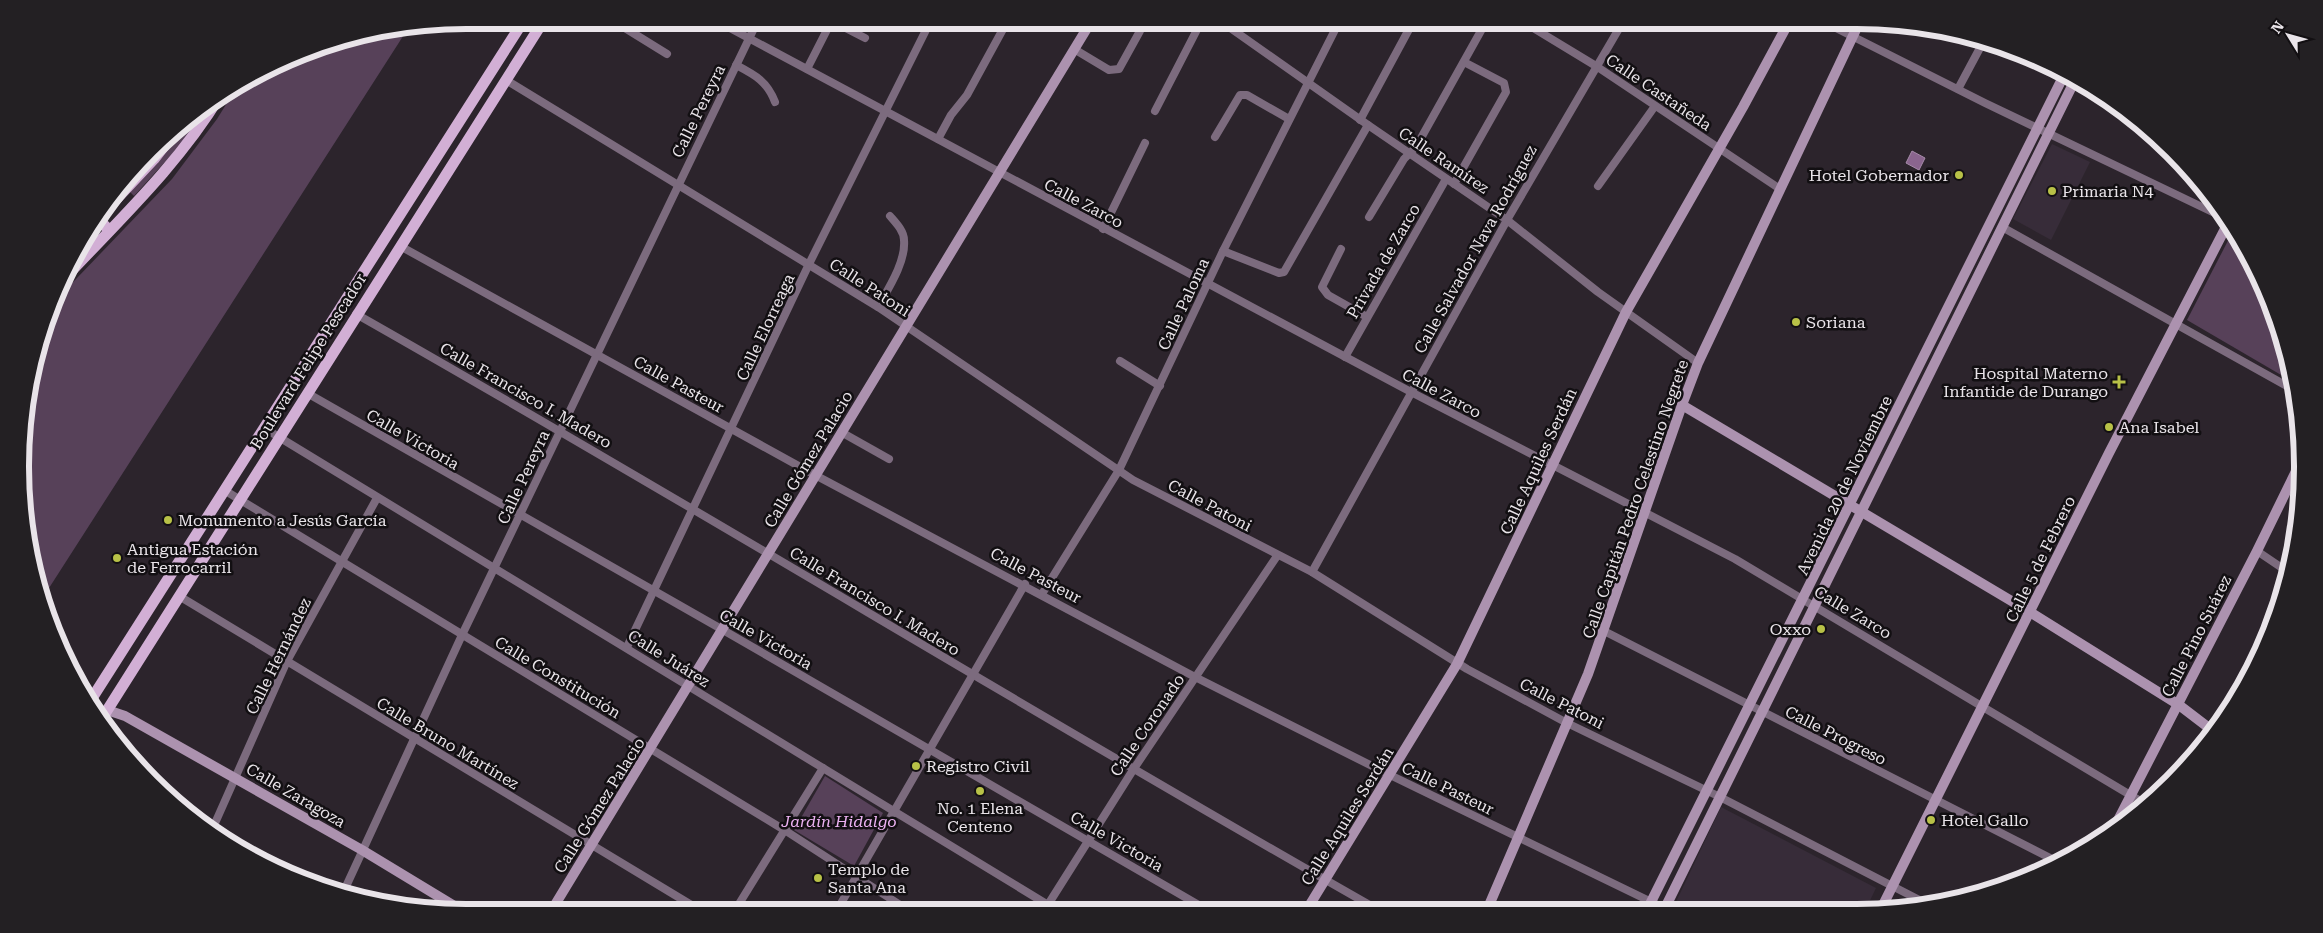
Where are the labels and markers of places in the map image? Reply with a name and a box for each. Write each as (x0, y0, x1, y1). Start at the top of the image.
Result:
place label: Hotel Gobernador (1809, 166, 1949, 185)
marker: Hotel Gobernador (1953, 169, 1965, 181)
place label: Primaria N4 (2062, 182, 2153, 201)
marker: Primaria N4 (2046, 185, 2058, 197)
place label: Soriana (1806, 313, 1866, 332)
marker: Soriana (1790, 316, 1802, 328)
place label: Hospital Materno Infantide de Durango (1943, 364, 2108, 401)
marker: Hospital Materno Infantide de Durango (2112, 375, 2126, 389)
place label: Ana Isabel (2119, 418, 2199, 437)
marker: Ana Isabel (2103, 421, 2115, 433)
place label: Monumento a Jesús García (178, 511, 387, 530)
marker: Monumento a Jesús García (162, 514, 174, 526)
place label: Antigua Estación de Ferrocarril (127, 540, 258, 577)
marker: Antigua Estación de Ferrocarril (111, 552, 123, 564)
place label: Oxxo (1770, 620, 1811, 639)
marker: Oxxo (1815, 623, 1827, 635)
place label: Registro Civil (926, 757, 1030, 776)
marker: Registro Civil (910, 760, 922, 772)
marker: No. 1 Elena Centeno (974, 785, 986, 797)
place label: No. 1 Elena Centeno (937, 799, 1023, 836)
place label: Hotel Gallo (1941, 811, 2029, 830)
marker: Hotel Gallo (1925, 814, 1937, 826)
place label: Templo de Santa Ana (828, 860, 910, 897)
marker: Templo de Santa Ana (812, 872, 824, 884)

